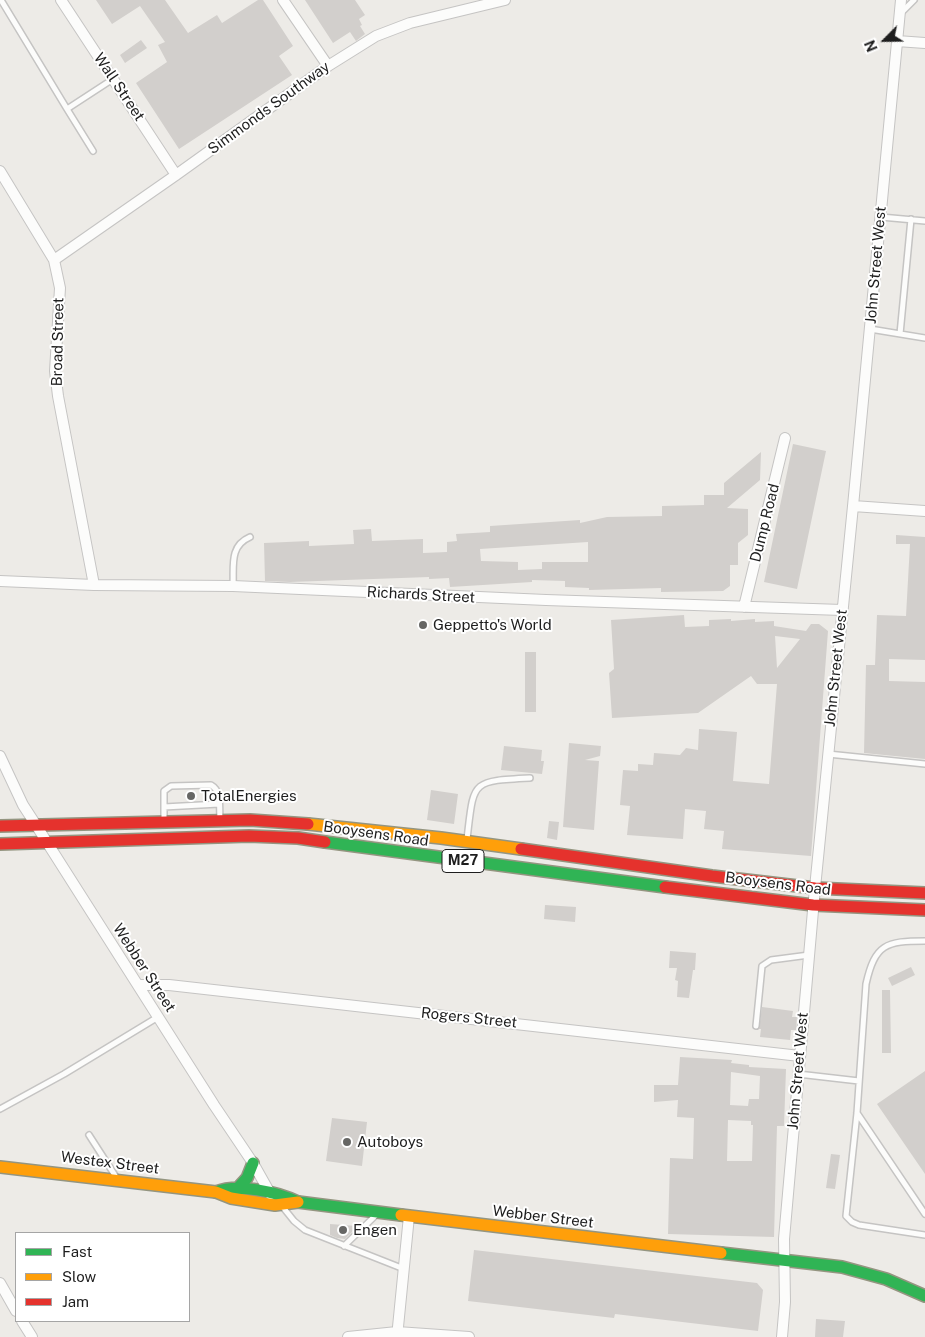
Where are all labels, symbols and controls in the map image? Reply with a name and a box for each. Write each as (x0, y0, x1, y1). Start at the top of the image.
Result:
north arrow (860, 15, 910, 65)
text: N (862, 38, 881, 54)
street label: Wall Street (90, 50, 148, 124)
street label: Simmonds Southway (205, 58, 333, 158)
street label: John Street West (862, 205, 890, 325)
street label: Broad Street (48, 297, 68, 387)
street label: Dump Road (747, 482, 783, 564)
street label: Richards Street (366, 583, 476, 607)
street label: John Street West (821, 608, 851, 728)
place label: Geppetto's World (433, 616, 552, 634)
marker: Geppetto's World (417, 619, 429, 631)
place label: TotalEnergies (201, 787, 297, 805)
marker: TotalEnergies (185, 790, 197, 802)
street label: Booysens Road (322, 818, 430, 850)
road number: M27 (442, 849, 484, 872)
street label: Booysens Road (724, 869, 832, 899)
street label: Webber Street (109, 920, 179, 1016)
street label: Rogers Street (420, 1004, 518, 1032)
street label: John Street West (784, 1011, 812, 1131)
place label: Autoboys (357, 1133, 423, 1151)
marker: Autoboys (341, 1136, 353, 1148)
street label: Westex Street (60, 1148, 160, 1178)
street label: Webber Street (491, 1202, 595, 1232)
place label: Engen (353, 1221, 397, 1239)
marker: Engen (337, 1224, 349, 1236)
legend (15, 1232, 190, 1322)
text: Fast (62, 1243, 92, 1260)
text: Slow (62, 1268, 96, 1285)
text: Jam (62, 1293, 89, 1310)

